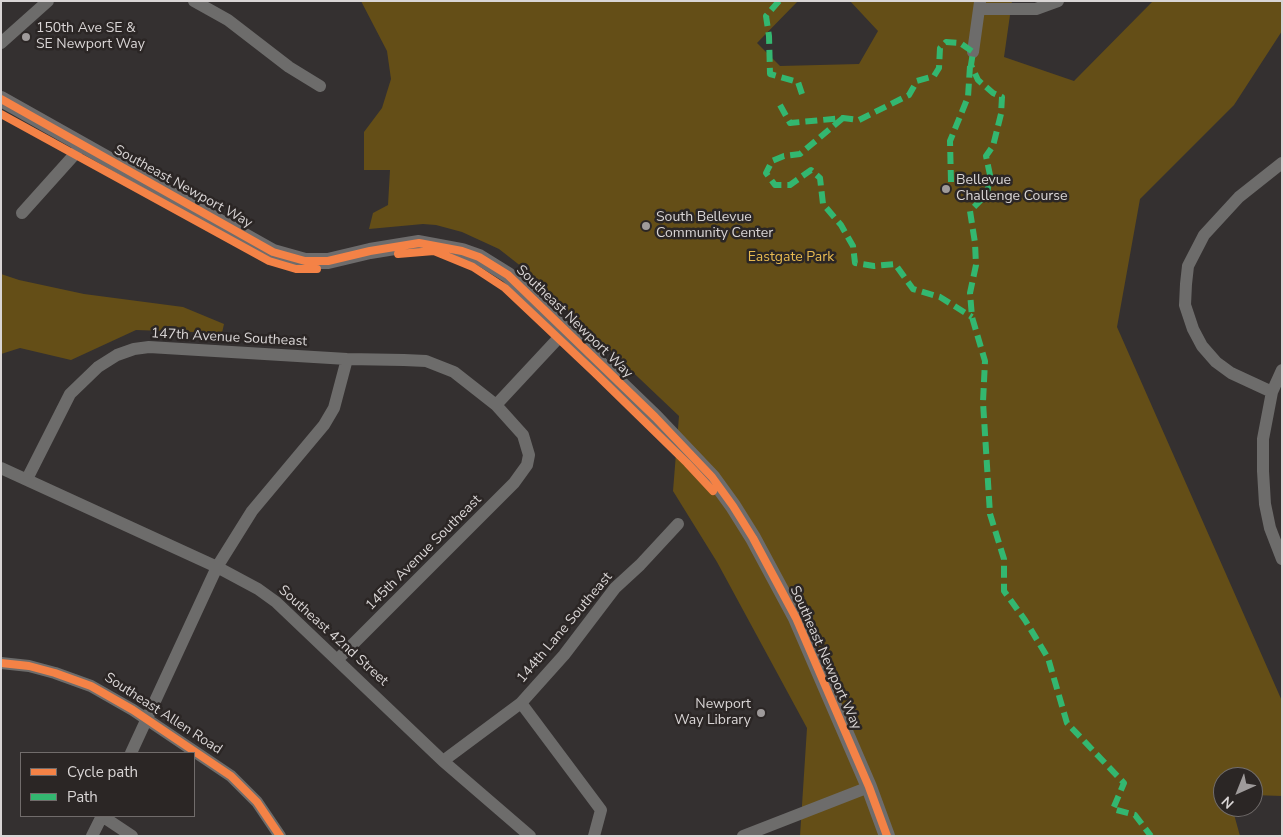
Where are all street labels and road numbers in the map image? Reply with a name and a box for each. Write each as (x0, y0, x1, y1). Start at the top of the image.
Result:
street label: Southeast Newport Way (111, 142, 255, 232)
street label: Southeast Newport Way (512, 262, 636, 382)
street label: 147th Avenue Southeast (150, 326, 308, 350)
street label: 145th Avenue Southeast (363, 492, 485, 614)
street label: 144th Lane Southeast (514, 569, 616, 687)
street label: Southeast 42nd Street (275, 582, 391, 690)
street label: Southeast Newport Way (786, 584, 864, 732)
street label: Southeast Allen Road (101, 670, 225, 758)

